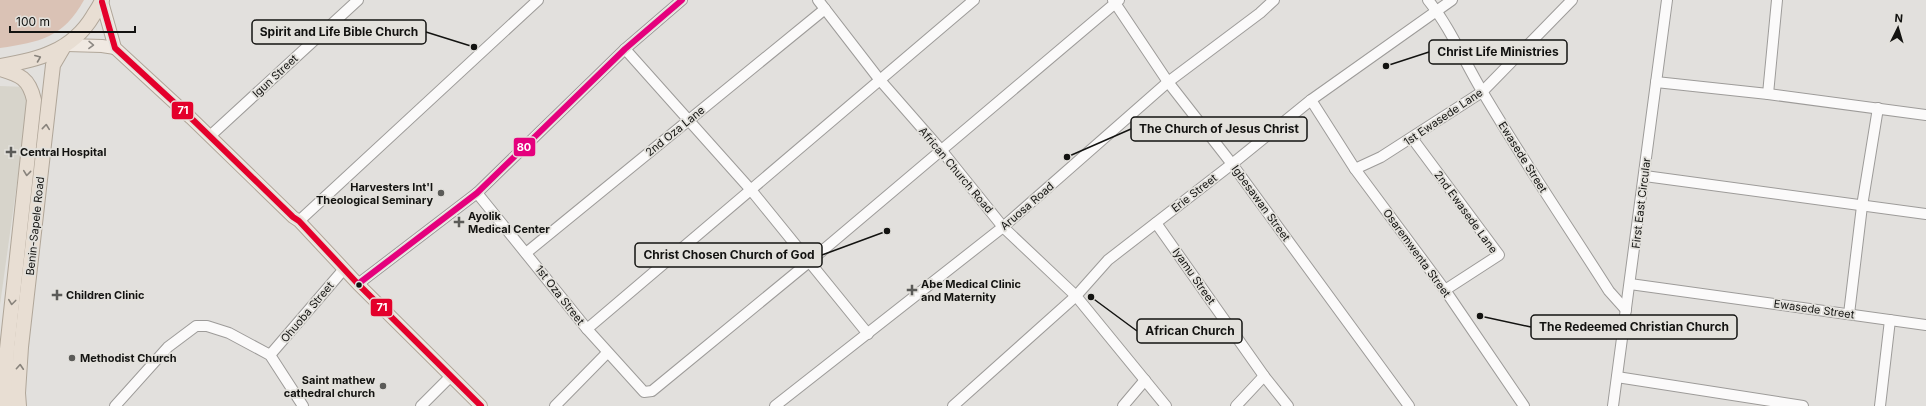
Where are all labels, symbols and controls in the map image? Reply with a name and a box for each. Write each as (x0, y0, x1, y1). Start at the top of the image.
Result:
scale bar (10, 8, 135, 34)
north arrow (1878, 8, 1918, 48)
text: N (1894, 11, 1904, 25)
text: 100 m (16, 14, 50, 29)
callout: Spirit and Life Bible Church (252, 20, 426, 44)
text: Spirit and Life Bible Church (260, 24, 418, 39)
callout: Christ Life Ministries (1429, 40, 1567, 64)
one-way arrow (88, 41, 94, 49)
text: Christ Life Ministries (1437, 44, 1559, 59)
street label: Igun Street (249, 51, 301, 101)
one-way arrow (34, 55, 41, 63)
street label: 1st Ewasede Lane (1401, 85, 1485, 149)
line badge: 71 (171, 101, 194, 120)
text: 71 (177, 103, 189, 117)
street label: 2nd Oza Lane (643, 103, 707, 159)
callout: The Church of Jesus Christ (1131, 117, 1307, 141)
street label: Ewasede Street (1496, 119, 1551, 196)
text: The Church of Jesus Christ (1139, 121, 1300, 136)
one-way arrow (42, 124, 51, 130)
street label: African Church Road (916, 124, 996, 216)
line badge: 80 (513, 137, 536, 157)
text: 80 (517, 140, 531, 154)
place label: Central Hospital (20, 145, 106, 159)
marker: Central Hospital (5, 146, 17, 158)
street label: First East Circular (1628, 157, 1654, 249)
street label: Igbesawan Street (1229, 162, 1294, 244)
street label: 2nd Ewasede Lane (1431, 168, 1501, 256)
one-way arrow (22, 170, 31, 176)
street label: Erie Street (1168, 171, 1220, 215)
street label: Benin-Sapele Road (23, 176, 47, 276)
street label: Aruosa Road (997, 179, 1057, 233)
place label: Harvesters Int'l Theological Seminary (316, 180, 433, 207)
marker: Harvesters Int'l Theological Seminary (436, 188, 446, 198)
street label: Osaremwenta Street (1380, 206, 1454, 300)
place label: Ayolik Medical Center (468, 209, 550, 236)
marker: Ayolik Medical Center (453, 216, 465, 228)
callout: Christ Chosen Church of God (635, 243, 822, 267)
street label: Iyamu Street (1169, 245, 1219, 307)
text: Christ Chosen Church of God (643, 247, 815, 262)
street label: 1st Oza Street (532, 262, 588, 328)
place label: Abe Medical Clinic and Maternity (921, 277, 1022, 304)
street label: Ohuoba Street (277, 278, 337, 345)
unlabelled marker (354, 280, 364, 290)
marker: Abe Medical Clinic and Maternity (906, 284, 918, 296)
place label: Children Clinic (66, 288, 145, 302)
marker: Children Clinic (51, 289, 63, 301)
street label: Ewasede Street (1773, 296, 1856, 322)
line badge: 71 (370, 298, 393, 317)
one-way arrow (8, 299, 17, 305)
text: 71 (376, 300, 388, 314)
callout: The Redeemed Christian Church (1531, 315, 1737, 339)
callout: African Church (1137, 319, 1242, 343)
text: The Redeemed Christian Church (1539, 319, 1729, 334)
text: African Church (1145, 323, 1235, 338)
place label: Methodist Church (80, 351, 177, 365)
marker: Methodist Church (67, 353, 77, 363)
one-way arrow (15, 364, 24, 370)
place label: Saint mathew cathedral church (284, 373, 376, 400)
marker: Saint mathew cathedral church (378, 381, 388, 391)

